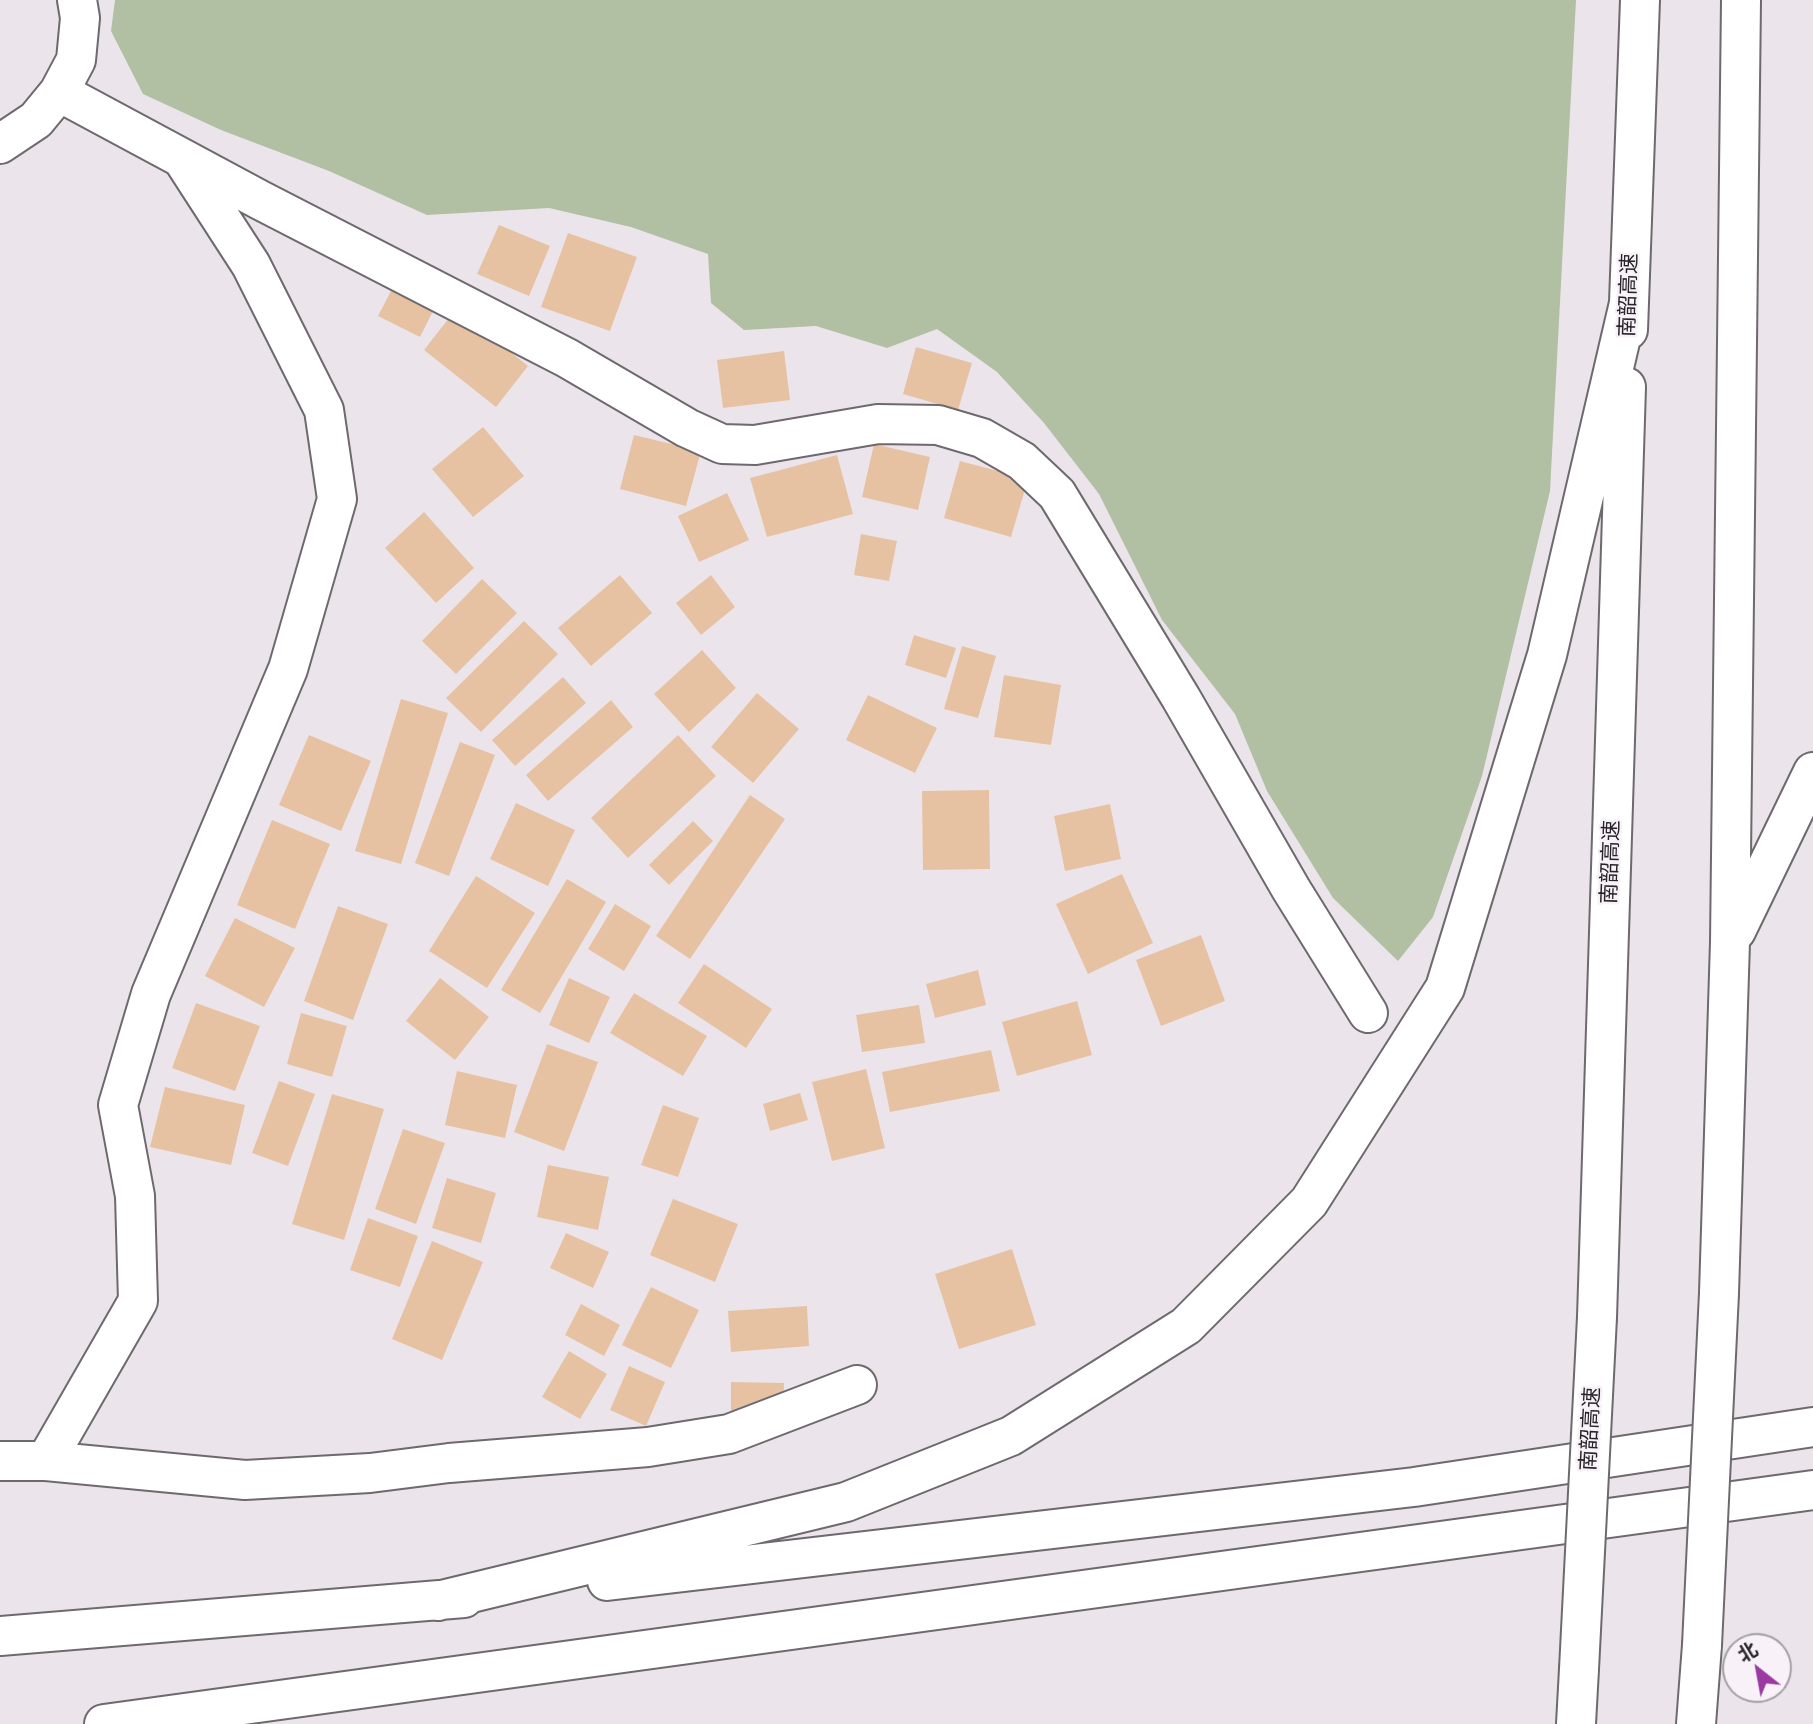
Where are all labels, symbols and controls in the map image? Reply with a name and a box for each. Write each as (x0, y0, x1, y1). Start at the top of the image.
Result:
street label: 南韶高速 (1615, 253, 1643, 337)
street label: 南韶高速 (1597, 820, 1625, 904)
street label: 南韶高速 (1576, 1386, 1606, 1472)
north arrow (1722, 1633, 1792, 1703)
text: 北 (1733, 1637, 1762, 1667)

